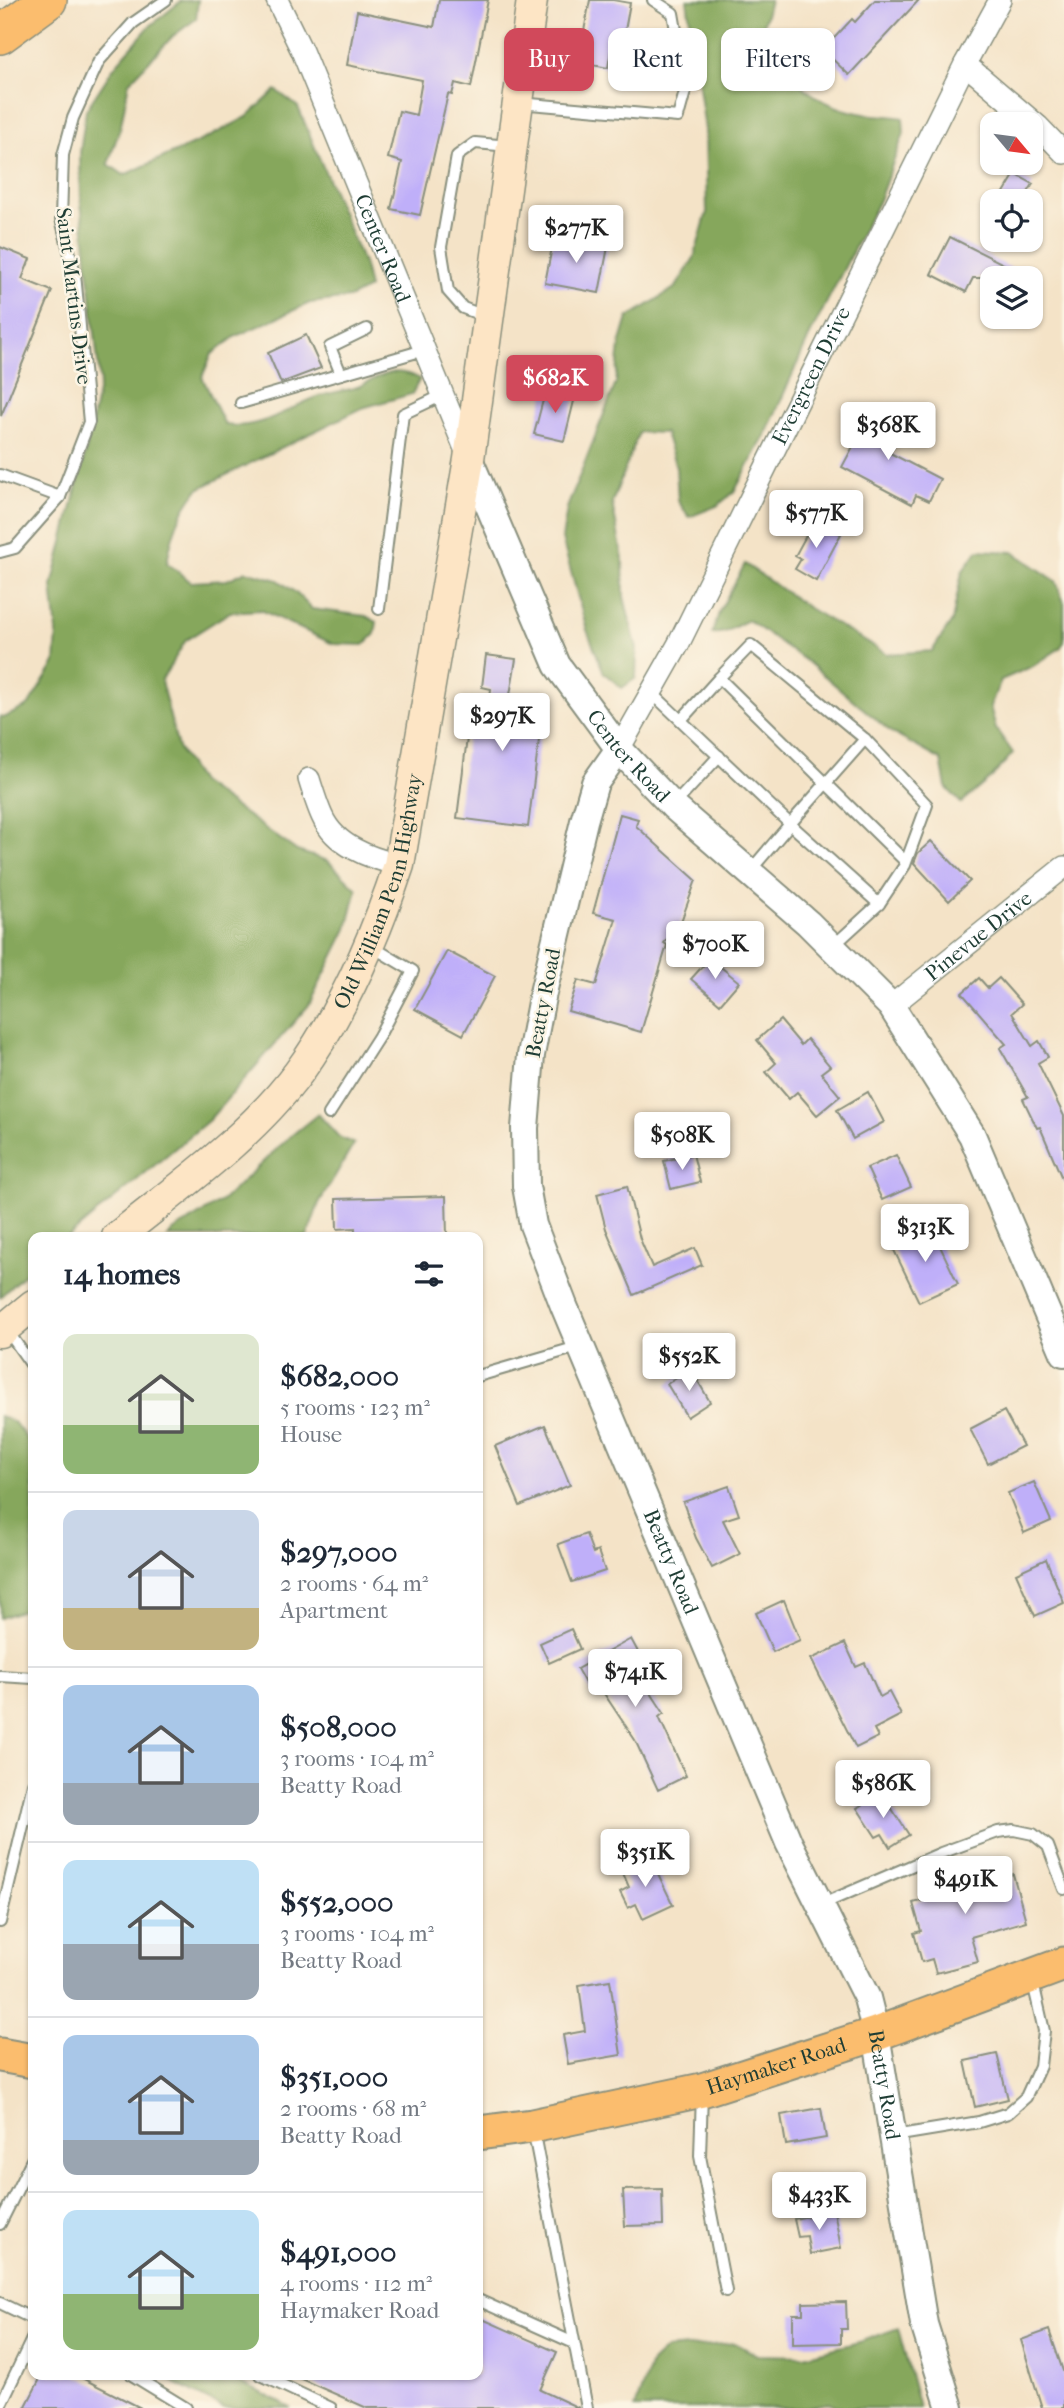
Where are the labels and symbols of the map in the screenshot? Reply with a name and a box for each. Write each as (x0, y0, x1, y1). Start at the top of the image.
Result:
north arrow (980, 112, 1043, 175)
street label: Center Road (350, 191, 416, 306)
pin: $277K (527, 205, 625, 265)
street label: Saint Martins Drive (51, 206, 97, 386)
street label: Evergreen Drive (767, 303, 855, 449)
pin: $682K (506, 356, 604, 415)
pin: $368K (839, 402, 937, 462)
pin: $577K (767, 490, 865, 550)
pin: $297K (453, 694, 551, 753)
street label: Center Road (582, 705, 676, 808)
street label: Old William Penn Highway (329, 771, 427, 1013)
street label: Pinevue Drive (920, 886, 1036, 986)
pin: $700K (666, 922, 764, 981)
street label: Beatty Road (521, 946, 565, 1060)
pin: $508K (633, 1112, 731, 1172)
pin: $313K (876, 1204, 974, 1264)
pin: $552K (640, 1334, 738, 1393)
street label: Beatty Road (639, 1506, 704, 1618)
pin: $741K (586, 1650, 684, 1709)
pin: $586K (834, 1760, 932, 1820)
pin: $351K (596, 1829, 694, 1889)
pin: $491K (916, 1856, 1014, 1916)
street label: Beatty Road (863, 2028, 905, 2142)
street label: Haymaker Road (703, 2032, 849, 2100)
pin: $433K (770, 2172, 868, 2232)

